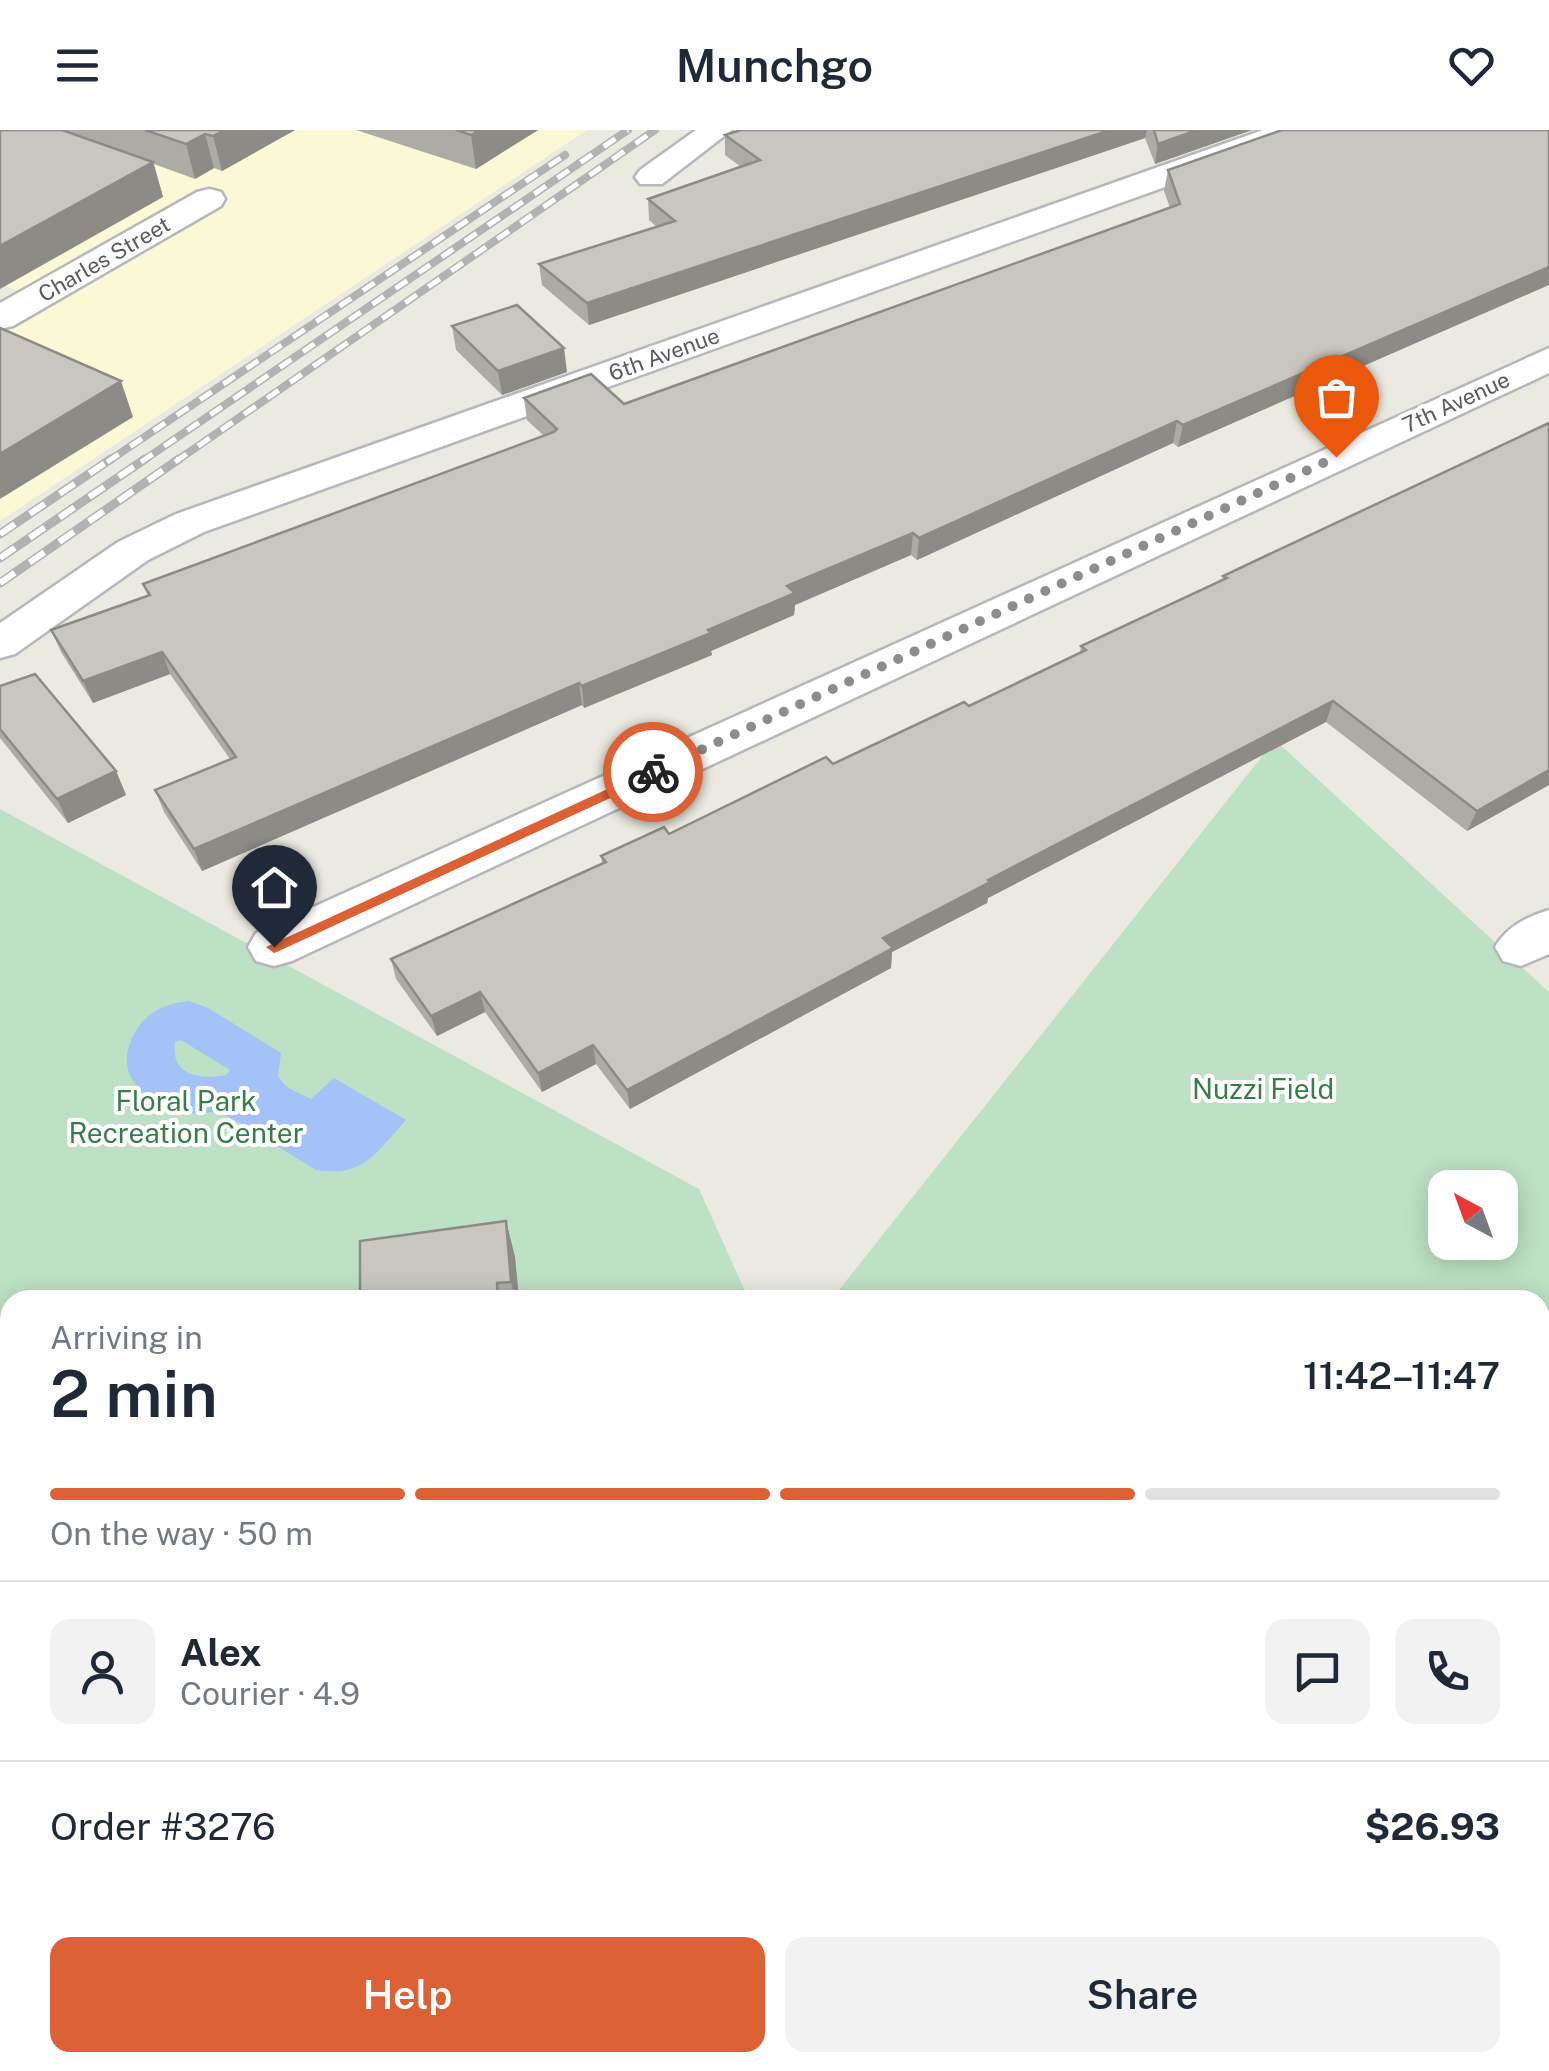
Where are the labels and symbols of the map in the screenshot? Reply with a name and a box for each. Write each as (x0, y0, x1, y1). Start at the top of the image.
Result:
street label: Charles Street (34, 211, 174, 307)
street label: 6th Avenue (605, 322, 723, 386)
pin (1294, 355, 1379, 458)
street label: 7th Avenue (1398, 366, 1514, 438)
courier (603, 722, 703, 822)
pin (232, 845, 317, 948)
park label: Nuzzi Field (1192, 1072, 1334, 1105)
park label: Floral Park Recreation Center (68, 1084, 304, 1149)
north arrow (1428, 1170, 1518, 1260)

